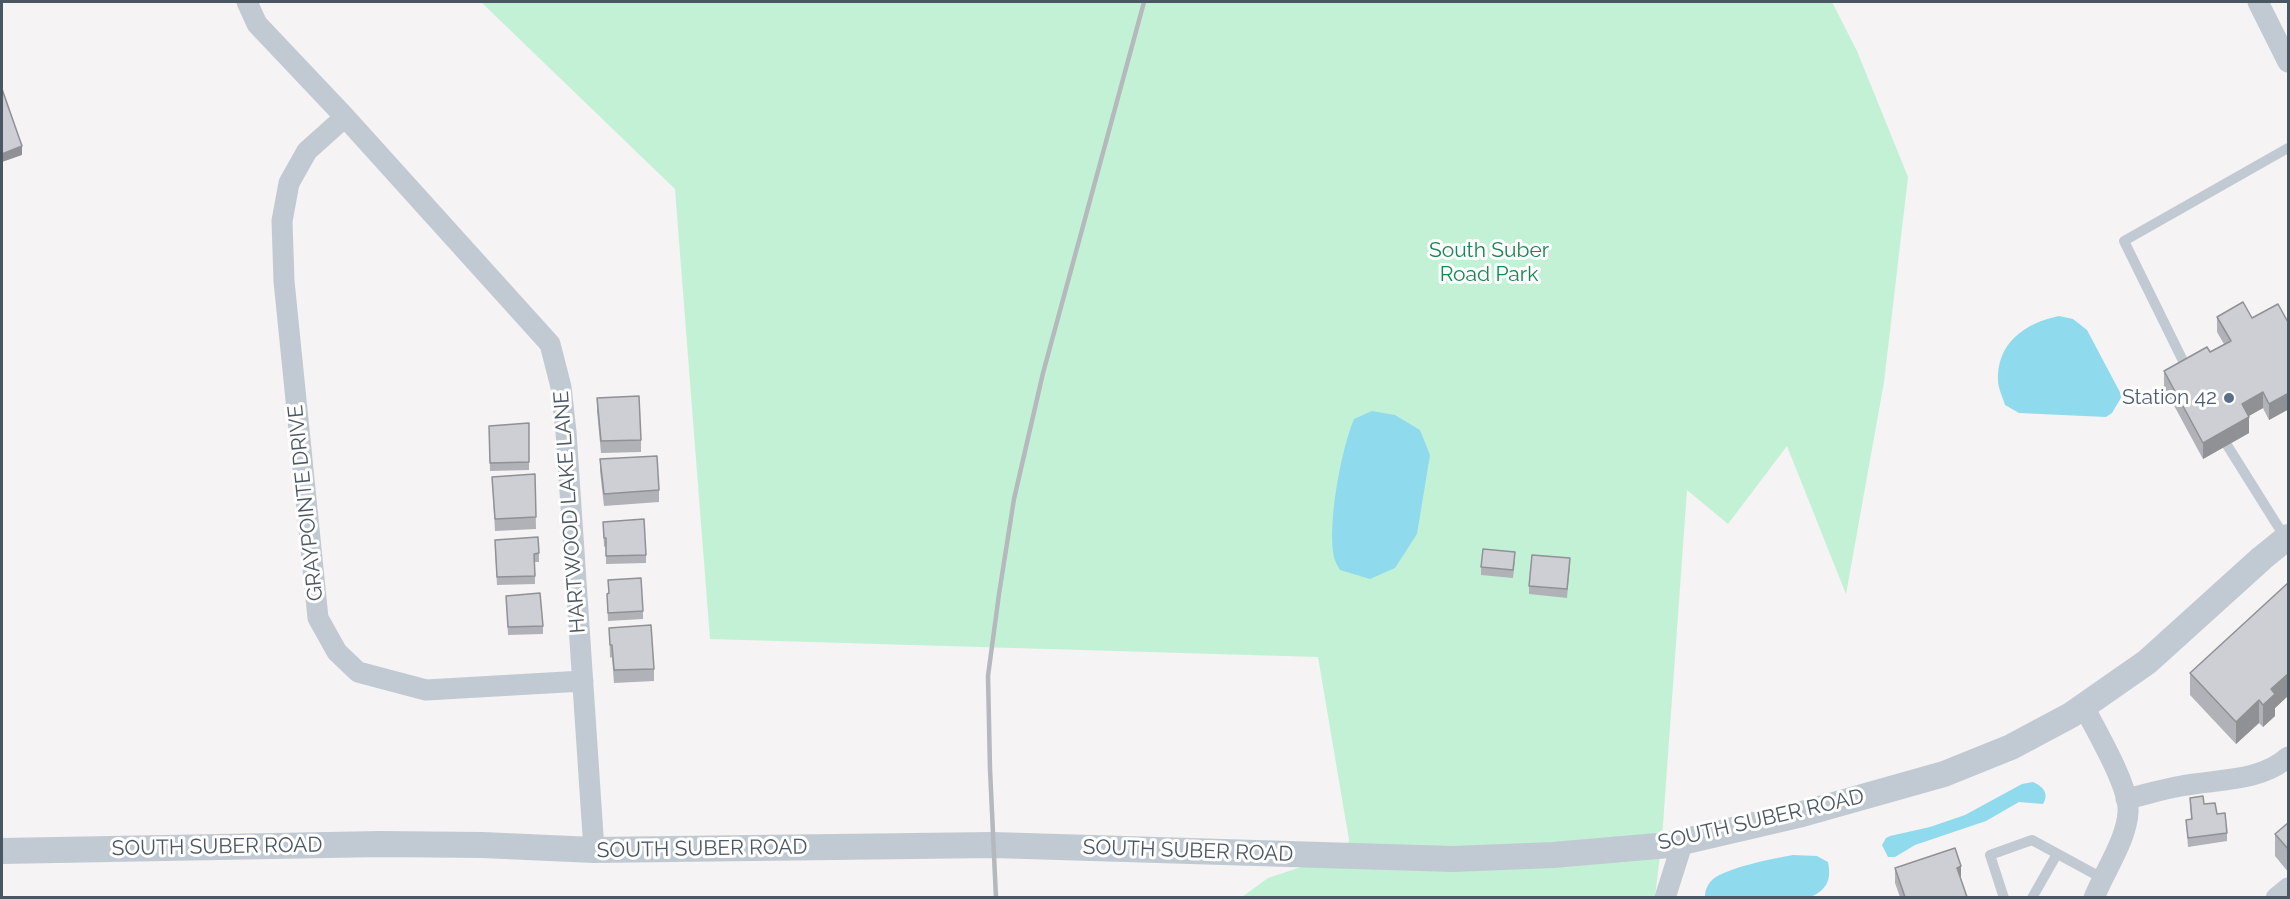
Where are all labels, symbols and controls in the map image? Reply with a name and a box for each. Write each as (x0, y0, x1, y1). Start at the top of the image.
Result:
park label: South Suber Road Park (1429, 238, 1549, 288)
place label: Station 42 (2122, 385, 2217, 411)
street label: HARTWOOD LAKE LANE (549, 390, 591, 634)
marker: Station 42 (2222, 391, 2236, 405)
street label: GRAYPOINTE DRIVE (283, 404, 329, 602)
street label: SOUTH SUBER ROAD (1656, 784, 1866, 856)
street label: SOUTH SUBER ROAD (111, 833, 323, 861)
street label: SOUTH SUBER ROAD (596, 835, 808, 863)
street label: SOUTH SUBER ROAD (1082, 835, 1294, 867)

